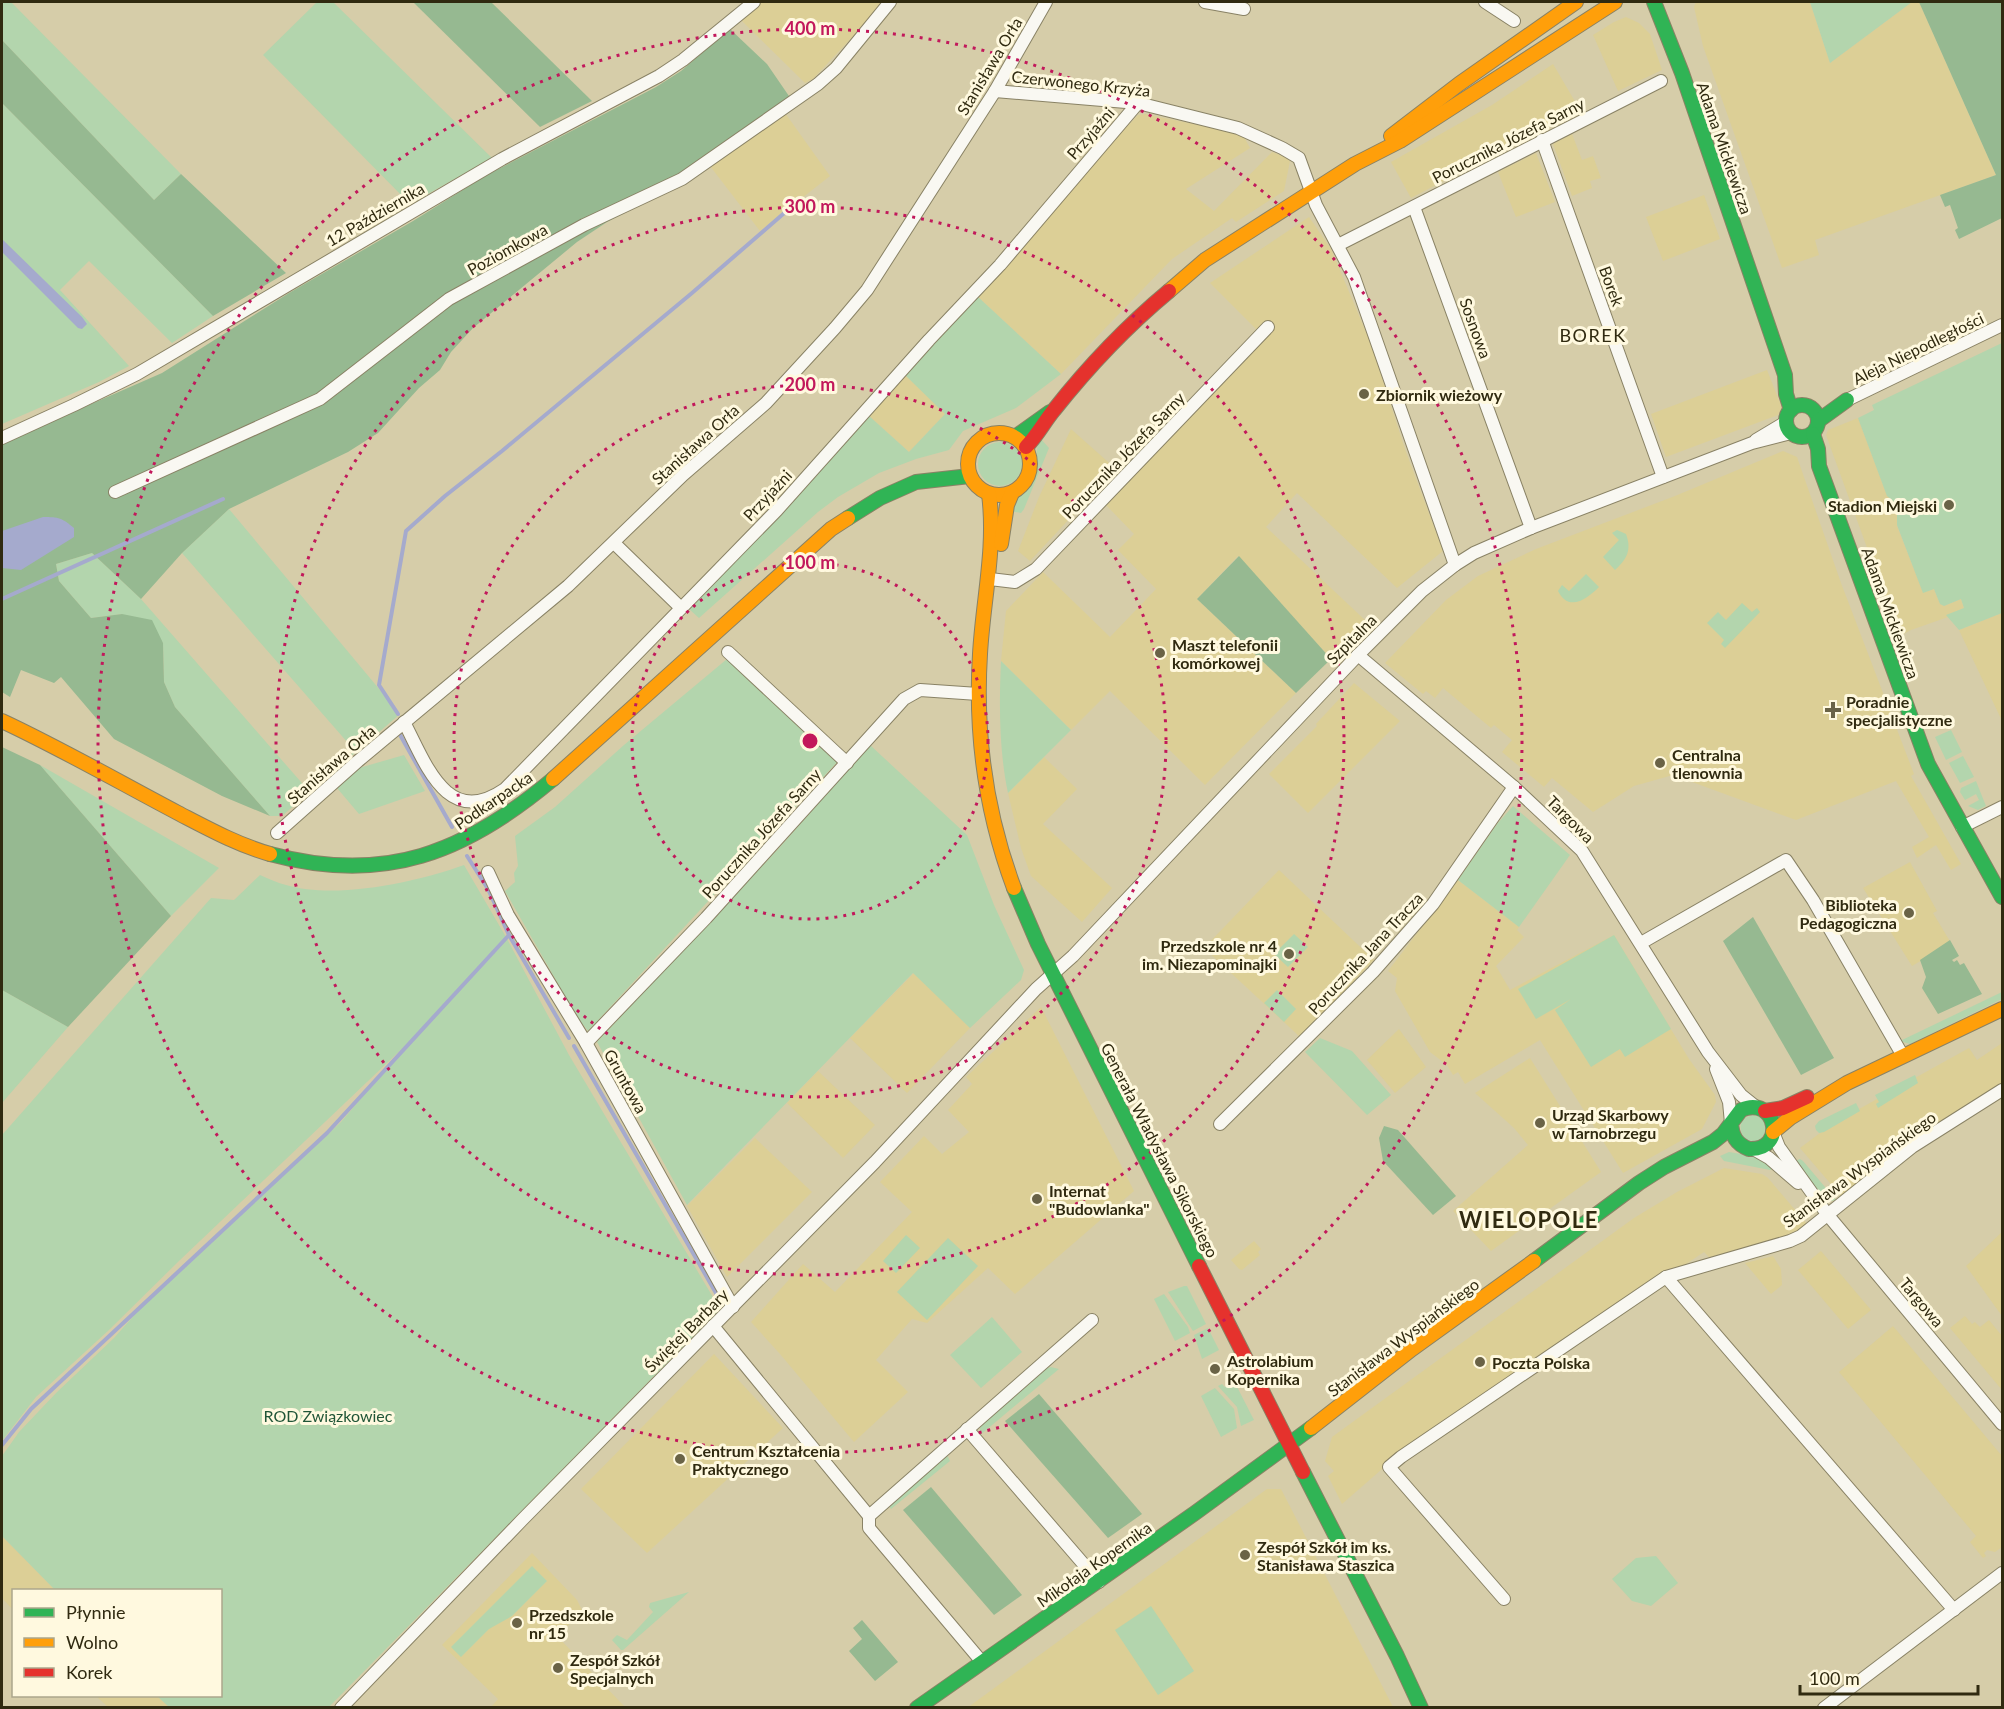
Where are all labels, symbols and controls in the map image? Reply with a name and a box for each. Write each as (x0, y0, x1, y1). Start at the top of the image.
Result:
street label: Stanisława Orła (952, 14, 1026, 118)
text: 400 m (785, 17, 835, 39)
street label: Czerwonego Krzyża (1011, 66, 1151, 100)
street label: Adama Mickiewicza (1693, 79, 1757, 217)
street label: Porucznika Józefa Sarny (1429, 93, 1588, 187)
street label: Przyjaźni (1062, 103, 1118, 163)
street label: 12 Października (323, 178, 427, 250)
text: 300 m (785, 195, 835, 217)
street label: Poziomkowa (464, 219, 550, 279)
street label: Borek (1596, 263, 1628, 310)
street label: Sosnowa (1456, 295, 1496, 361)
street label: Aleja Niepodległości (1849, 308, 1987, 388)
district label: BOREK (1559, 324, 1627, 346)
text: 200 m (785, 373, 835, 395)
place label: Zbiornik wieżowy (1376, 385, 1503, 404)
street label: Porucznika Józefa Sarny (1058, 387, 1189, 522)
marker: Zbiornik wieżowy (1357, 387, 1371, 401)
street label: Stanisława Orła (648, 400, 742, 488)
street label: Przyjaźni (739, 466, 795, 524)
place label: Stadion Miejski (1828, 496, 1937, 515)
marker: Stadion Miejski (1942, 498, 1956, 512)
street label: Adama Mickiewicza (1858, 545, 1924, 681)
text: 100 m (785, 551, 835, 573)
street label: Szpitalna (1322, 610, 1380, 668)
place label: Maszt telefonii komórkowej (1172, 635, 1278, 672)
marker: Maszt telefonii komórkowej (1153, 646, 1167, 660)
place label: Poradnie specjalistyczne (1846, 692, 1953, 729)
marker: Poradnie specjalistyczne (1824, 701, 1842, 719)
street label: Stanisława Orła (283, 721, 379, 807)
centre of rings (800, 731, 820, 751)
place label: Centralna tlenownia (1672, 745, 1743, 782)
marker: Centralna tlenownia (1653, 756, 1667, 770)
street label: Porucznika Józefa Sarny (698, 764, 825, 902)
street label: Podkarpacka (450, 767, 536, 833)
street label: Targowa (1543, 791, 1599, 847)
street label: Porucznika Jana Tracza (1304, 888, 1426, 1018)
place label: Biblioteka Pedagogiczna (1800, 895, 1897, 932)
marker: Biblioteka Pedagogiczna (1902, 906, 1916, 920)
place label: Przedszkole nr 4 im. Niezapominajki (1142, 936, 1277, 973)
marker: Przedszkole nr 4 im. Niezapominajki (1282, 947, 1296, 961)
street label: Generała Władysława Sikorskiego (1097, 1040, 1223, 1260)
street label: Gruntowa (601, 1046, 651, 1116)
place label: Urząd Skarbowy w Tarnobrzegu (1552, 1105, 1669, 1142)
street label: Stanisława Wyspiańskiego (1779, 1107, 1939, 1231)
marker: Urząd Skarbowy w Tarnobrzegu (1533, 1116, 1547, 1130)
place label: Internat "Budowlanka" (1049, 1181, 1150, 1218)
marker: Internat "Budowlanka" (1030, 1192, 1044, 1206)
district label: WIELOPOLE (1459, 1206, 1599, 1233)
street label: Targowa (1896, 1273, 1948, 1331)
street label: Stanisława Wyspiańskiego (1324, 1274, 1482, 1400)
street label: Świętej Barbary (640, 1284, 732, 1376)
place label: Astrolabium Kopernika (1226, 1351, 1314, 1388)
place label: Poczta Polska (1492, 1353, 1590, 1372)
marker: Poczta Polska (1473, 1355, 1487, 1369)
marker: Astrolabium Kopernika (1208, 1362, 1222, 1376)
park label: ROD Związkowiec (264, 1406, 393, 1425)
place label: Centrum Kształcenia Praktycznego (692, 1441, 840, 1478)
marker: Centrum Kształcenia Praktycznego (673, 1452, 687, 1466)
street label: Mikołaja Kopernika (1033, 1517, 1155, 1611)
place label: Zespół Szkół im ks. Stanisława Staszica (1257, 1537, 1394, 1574)
marker: Zespół Szkół im ks. Stanisława Staszica (1238, 1548, 1252, 1562)
legend (12, 1589, 222, 1697)
text: Płynnie (66, 1601, 126, 1623)
place label: Przedszkole nr 15 (529, 1605, 614, 1642)
marker: Przedszkole nr 15 (510, 1616, 524, 1630)
text: Wolno (66, 1631, 118, 1653)
place label: Zespół Szkół Specjalnych (570, 1650, 661, 1687)
scale bar (1800, 1658, 1978, 1696)
text: Korek (66, 1661, 113, 1683)
marker: Zespół Szkół Specjalnych (551, 1661, 565, 1675)
text: 100 m (1809, 1667, 1860, 1689)

